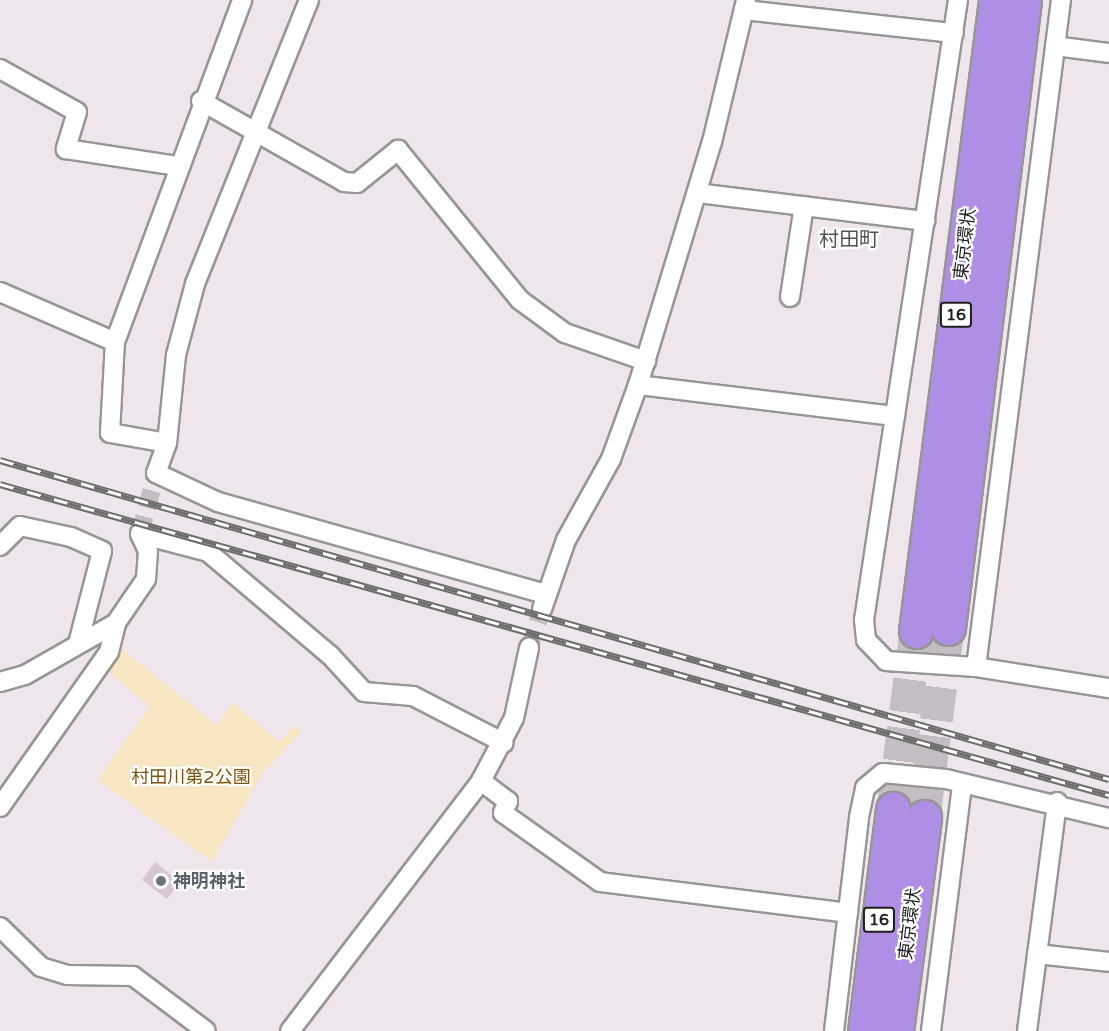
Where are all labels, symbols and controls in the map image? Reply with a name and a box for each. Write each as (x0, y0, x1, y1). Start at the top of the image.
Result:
street label: 東京環状 (950, 207, 980, 281)
district label: 村田町 (819, 228, 879, 252)
road number: 16 (940, 302, 972, 328)
park label: 村田川第2公園 (131, 766, 251, 788)
place label: 神明神社 (173, 870, 245, 892)
marker: 神明神社 (154, 874, 168, 888)
street label: 東京環状 (895, 887, 925, 961)
road number: 16 (862, 907, 896, 933)

